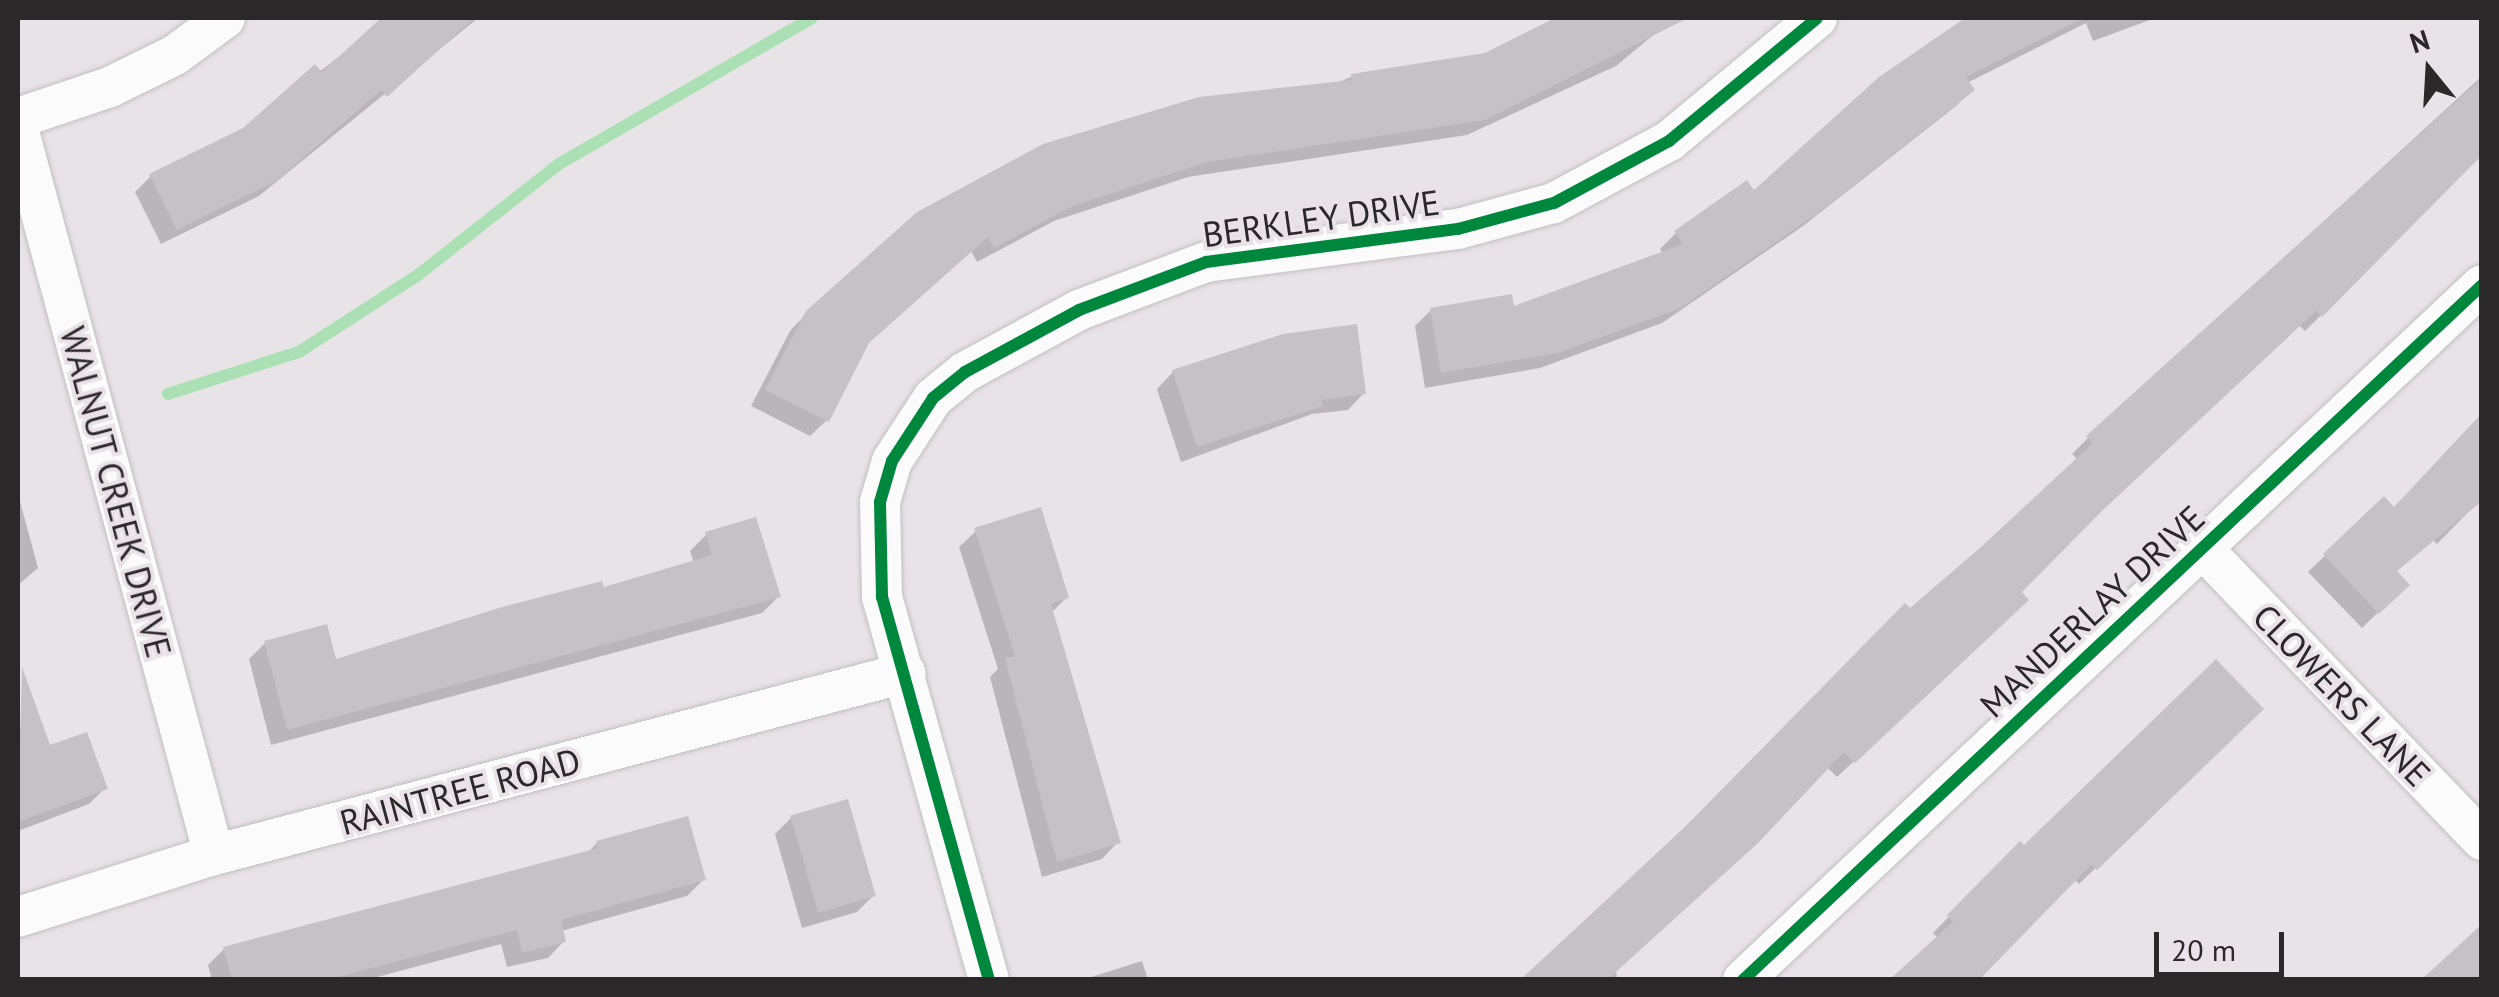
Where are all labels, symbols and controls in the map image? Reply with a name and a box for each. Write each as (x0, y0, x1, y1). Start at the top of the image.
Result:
north arrow (2379, 20, 2479, 120)
text: N (2405, 21, 2434, 61)
street label: BERKLEY DRIVE (1199, 181, 1443, 255)
street label: WALNUT CREEK DRIVE (51, 321, 181, 663)
street label: MANDERLAY DRIVE (1971, 496, 2213, 726)
street label: CLOWERS LANE (2245, 595, 2439, 795)
street label: RAINTREE ROAD (335, 739, 585, 843)
scale bar (2159, 912, 2289, 974)
text: 20 m (2171, 930, 2236, 969)

